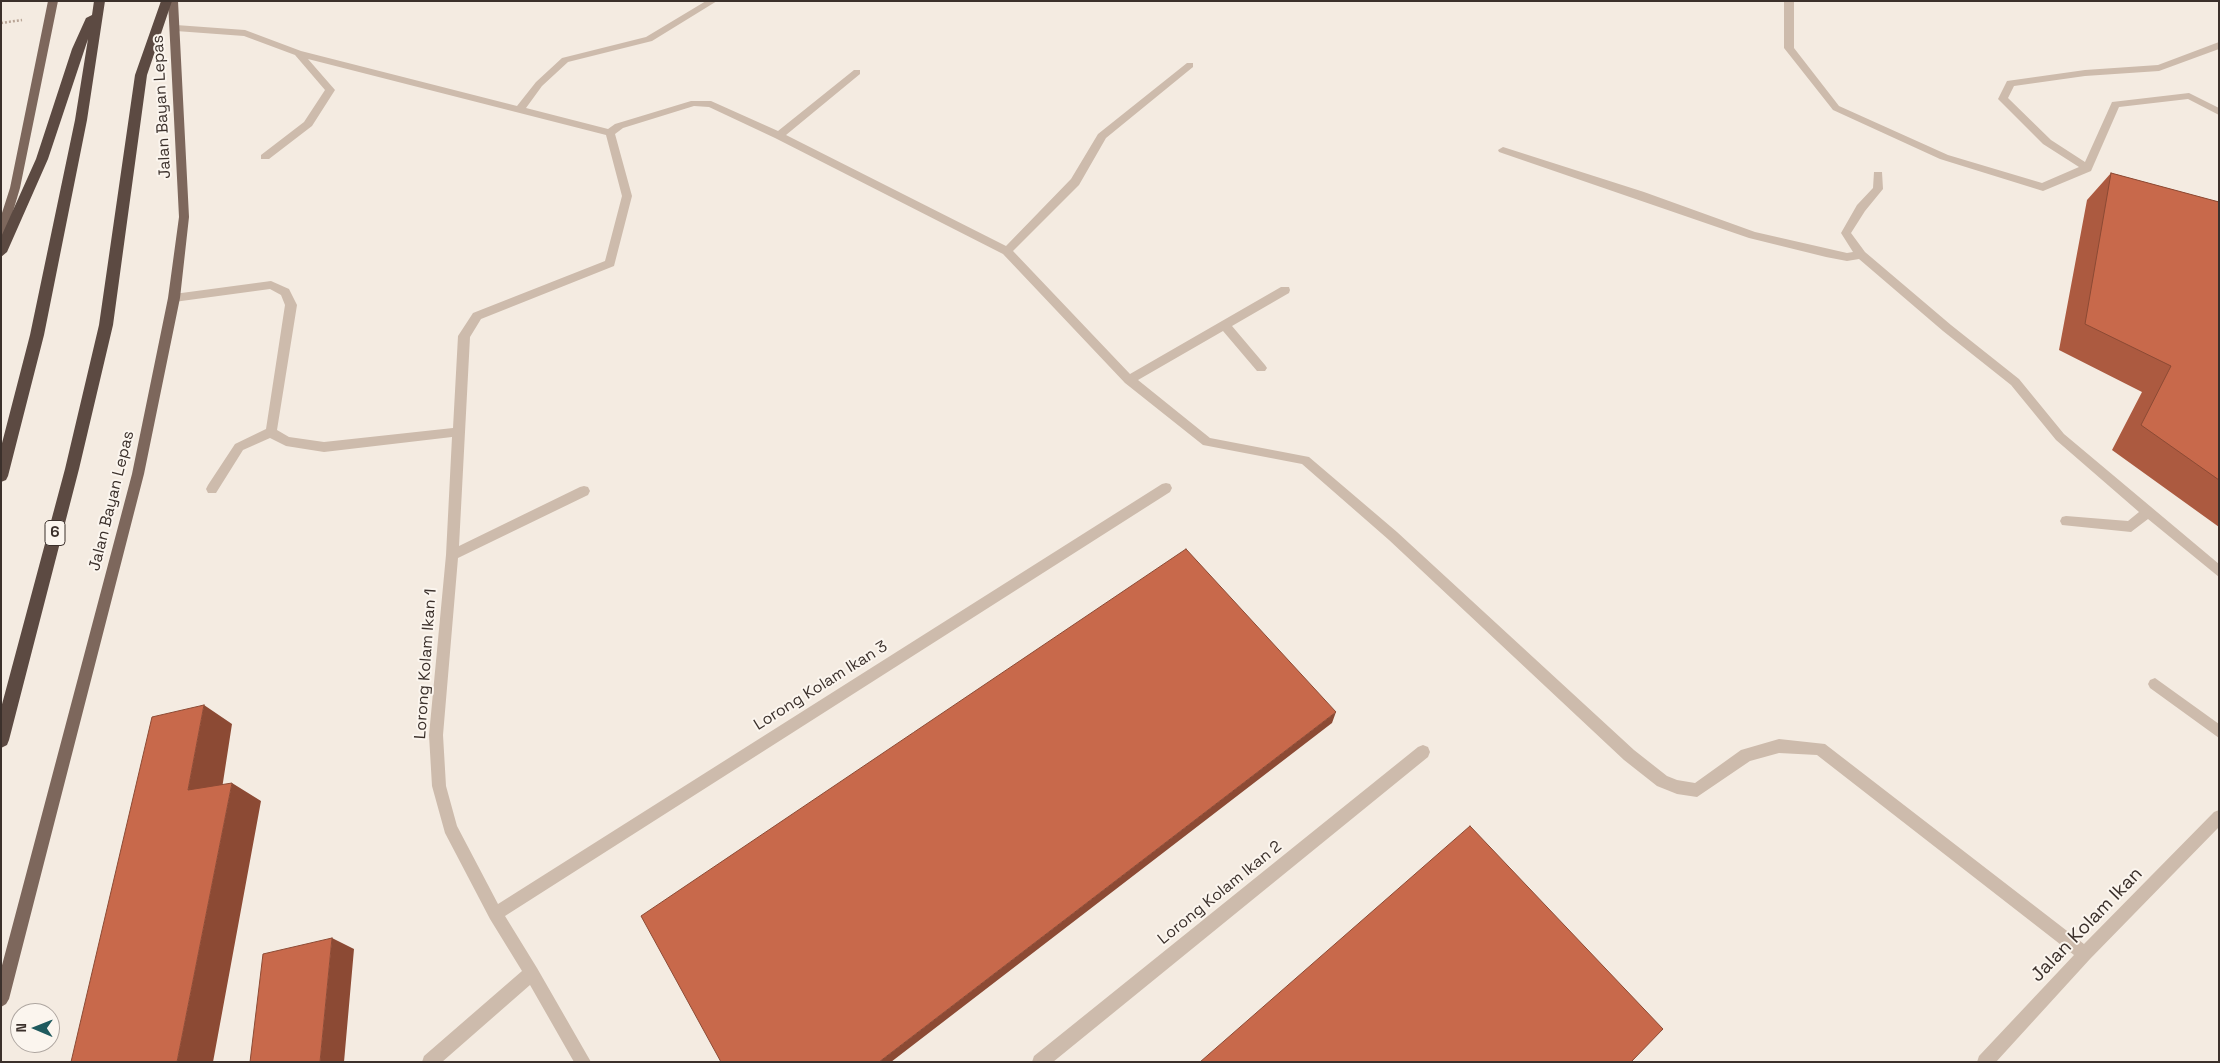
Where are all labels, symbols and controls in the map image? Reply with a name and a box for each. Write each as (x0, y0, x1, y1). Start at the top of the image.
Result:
street label: Jalan Bayan Lepas (149, 35, 175, 179)
street label: Jalan Bayan Lepas (85, 429, 139, 573)
road number: 6 (45, 520, 65, 546)
street label: Lorong Kolam Ikan 1 (411, 588, 441, 740)
street label: Lorong Kolam Ikan 3 (751, 637, 891, 735)
street label: Lorong Kolam Ikan 2 (1154, 837, 1286, 949)
street label: Jalan Kolam Ikan (2026, 863, 2148, 987)
north arrow (10, 1003, 60, 1053)
text: N (12, 1023, 30, 1033)

